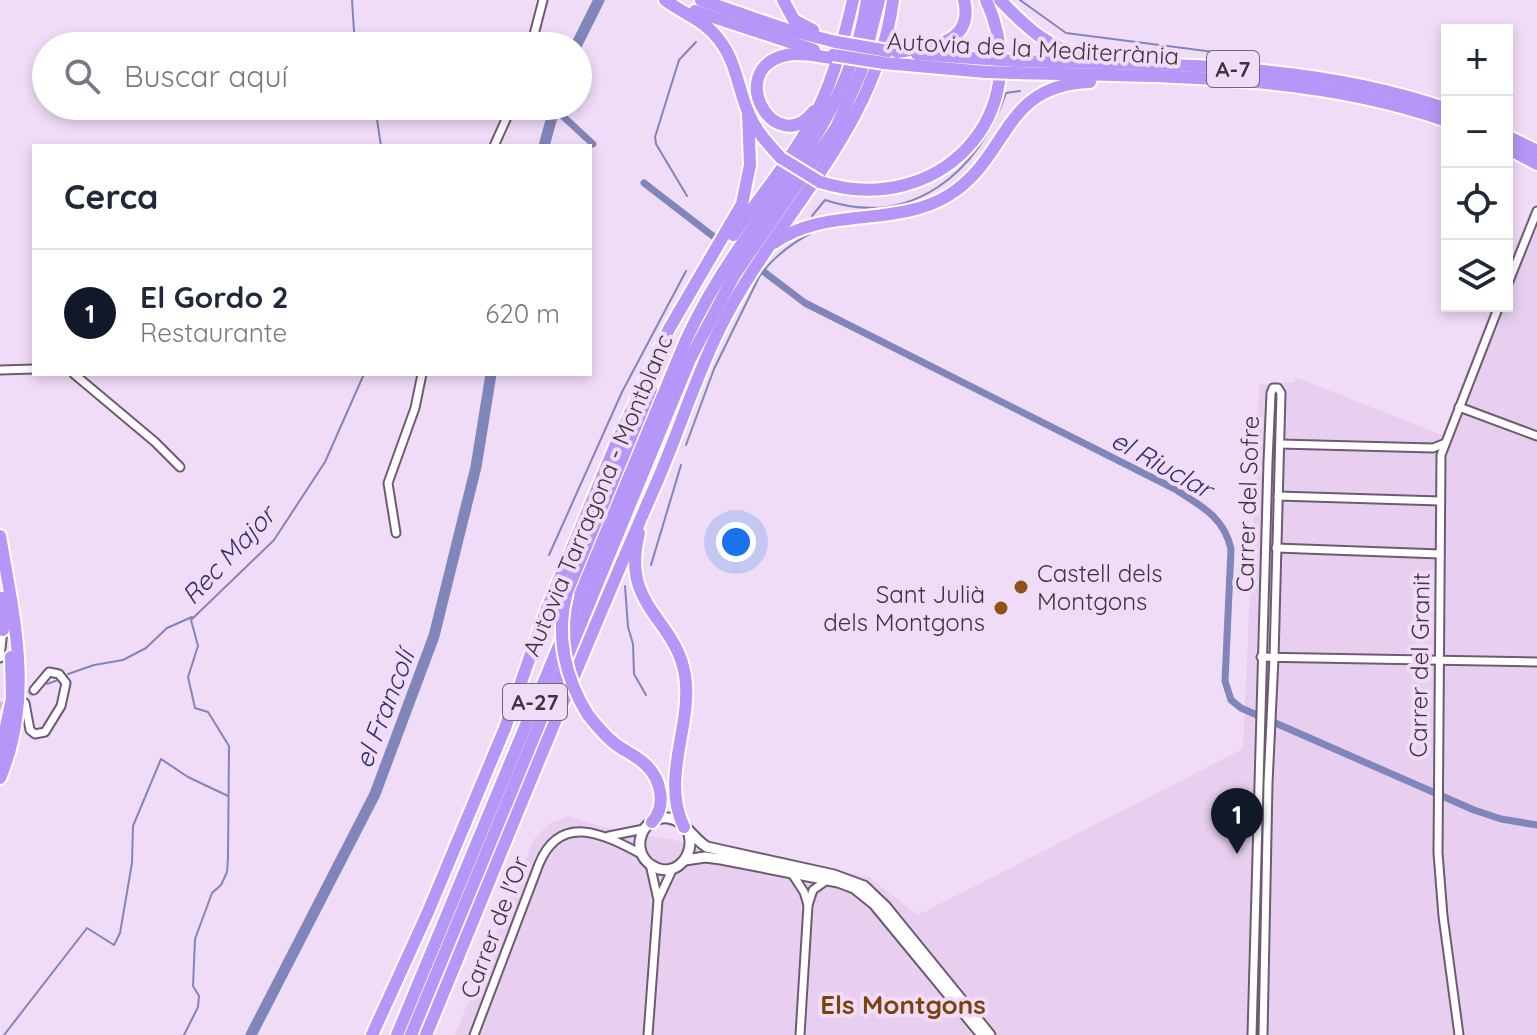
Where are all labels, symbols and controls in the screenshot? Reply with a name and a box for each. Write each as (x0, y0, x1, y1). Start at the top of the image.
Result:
map controls (1441, 24, 1513, 312)
button: + (1441, 24, 1513, 96)
street label: Autovia de la Mediterrània (886, 25, 1180, 71)
search box (32, 32, 592, 120)
road number: A-7 (1207, 51, 1259, 87)
icon: search (60, 54, 104, 98)
text: Buscar aquí (124, 57, 288, 95)
button: − (1441, 96, 1513, 168)
button: locate (1441, 168, 1513, 240)
text: Cerca (64, 175, 158, 218)
button: layers (1441, 240, 1513, 312)
text: El Gordo 2 (140, 278, 289, 316)
text: 1 (85, 297, 95, 330)
text: 620 m (485, 297, 560, 330)
text: Restaurante (140, 316, 287, 349)
street label: Autovia Tarragona - Montblanc (515, 330, 679, 660)
street label: Carrer del Sofre (1229, 415, 1265, 593)
water label: el Riuclar (1106, 423, 1221, 507)
water label: Rec Major (174, 497, 284, 611)
your location (716, 522, 756, 562)
place label: Castell dels Montgons (1037, 558, 1163, 616)
street label: Carrer del Granit (1402, 572, 1436, 758)
marker: Castell dels Montgons (1012, 578, 1030, 596)
place label: Sant Julià dels Montgons (823, 579, 985, 637)
marker: Sant Julià dels Montgons (992, 599, 1010, 617)
water label: el Francolí (346, 641, 423, 773)
road number: A-27 (503, 684, 567, 720)
pin: 1 (1211, 788, 1263, 854)
street label: Carrer de l'Or (453, 852, 535, 1002)
district label: Els Montgons (820, 988, 986, 1021)

